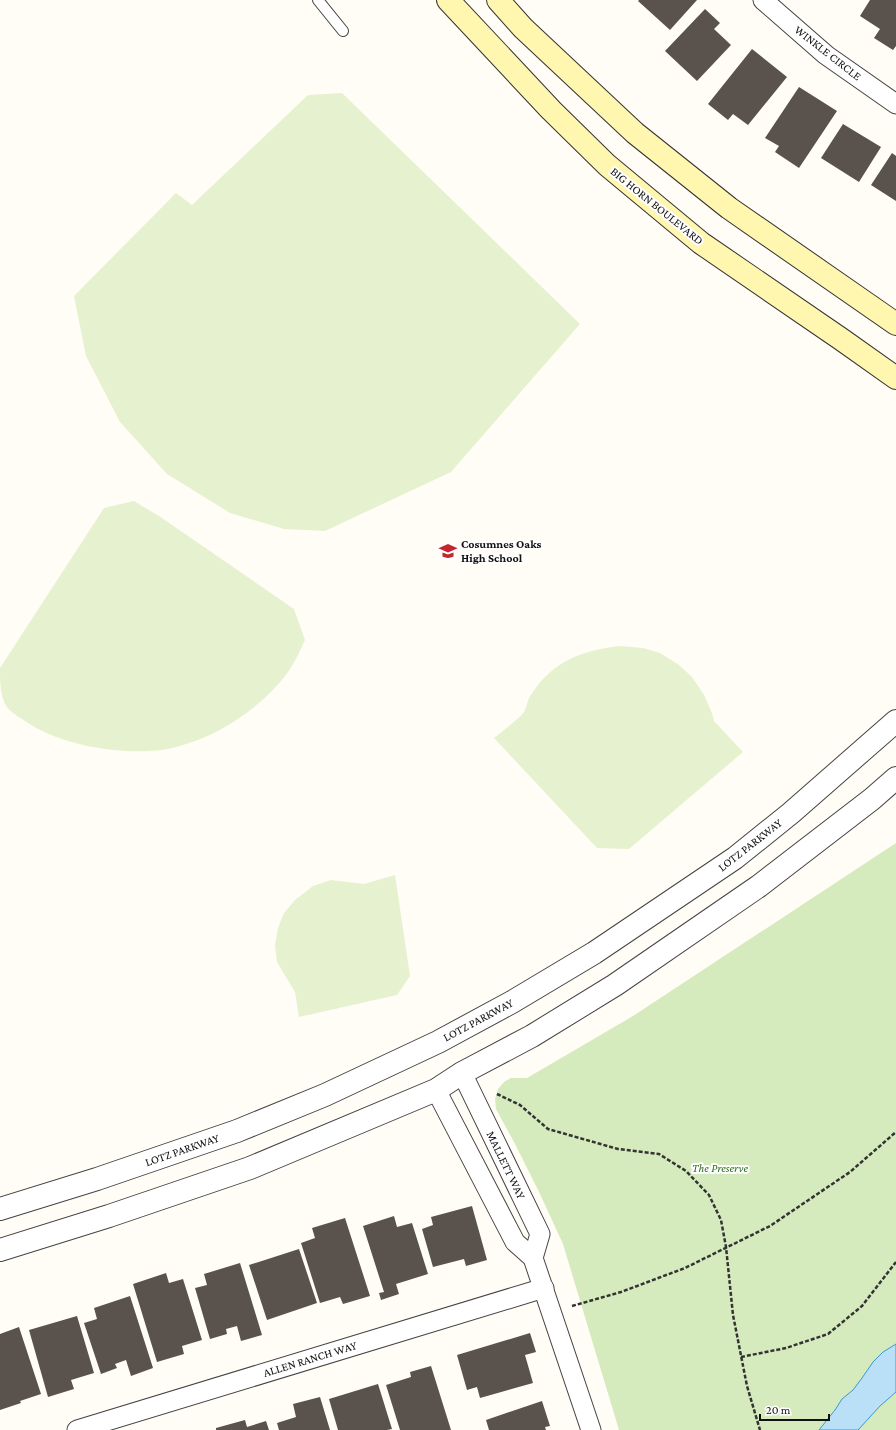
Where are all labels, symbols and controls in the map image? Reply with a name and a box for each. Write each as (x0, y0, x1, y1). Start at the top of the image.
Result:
street label: WINKLE CIRCLE (792, 23, 865, 84)
street label: BIG HORN BOULEVARD (608, 164, 706, 248)
place label: Cosumnes Oaks High School (461, 537, 542, 565)
school or university icon: Cosumnes Oaks High School (438, 541, 458, 561)
street label: LOTZ PARKWAY (715, 815, 785, 874)
street label: LOTZ PARKWAY (440, 995, 516, 1044)
street label: MALLETT WAY (484, 1129, 529, 1202)
street label: LOTZ PARKWAY (143, 1131, 222, 1169)
park label: The Preserve (692, 1161, 748, 1175)
street label: ALLEN RANCH WAY (262, 1338, 359, 1380)
scale bar (760, 1396, 829, 1422)
text: 20 m (766, 1403, 791, 1417)

